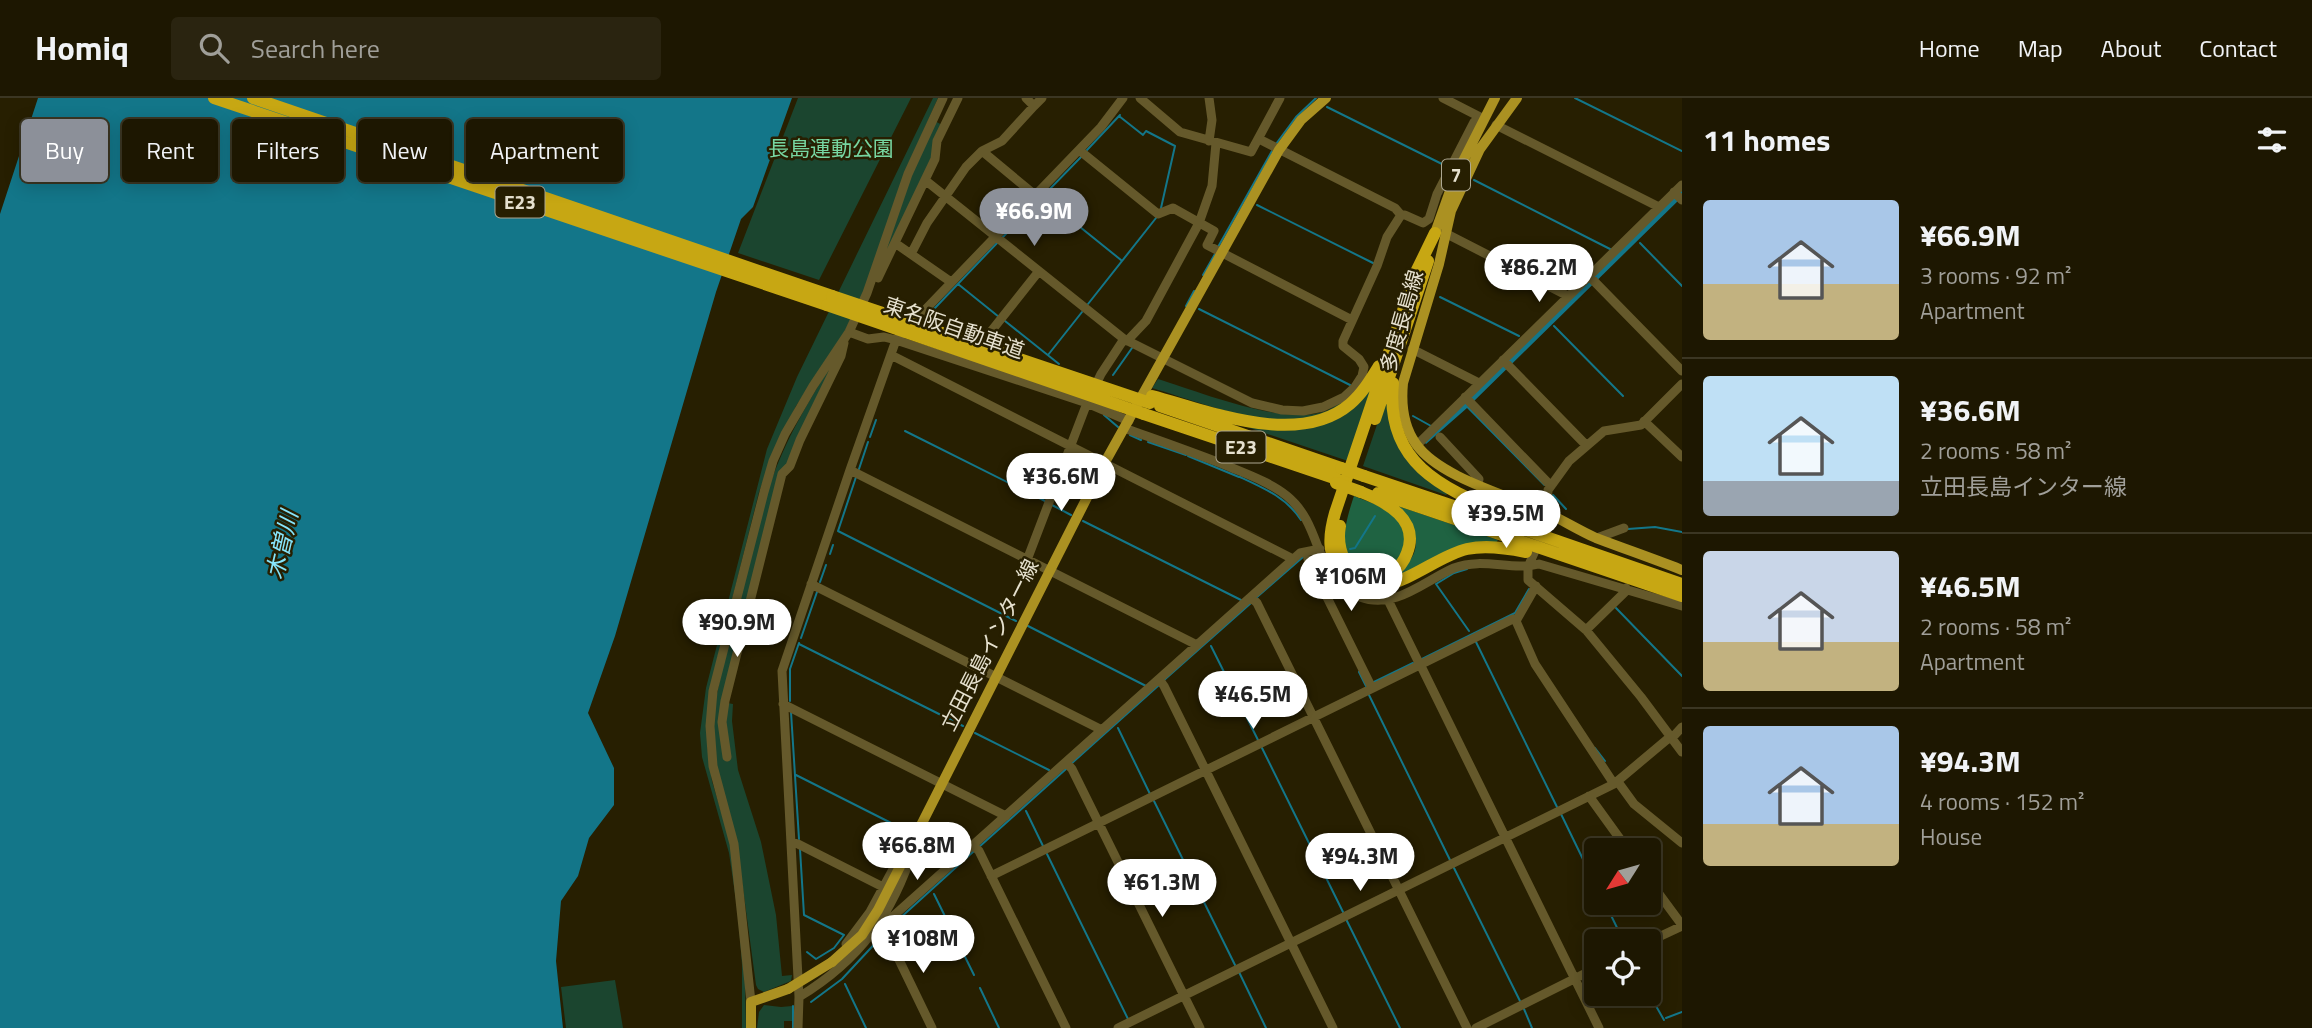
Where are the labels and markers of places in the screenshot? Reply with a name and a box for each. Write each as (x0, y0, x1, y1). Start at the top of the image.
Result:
pin: ¥66.9M (977, 188, 1091, 248)
pin: ¥86.2M (1482, 244, 1596, 304)
pin: ¥36.6M (1004, 454, 1118, 513)
pin: ¥39.5M (1449, 490, 1563, 550)
pin: ¥106M (1302, 554, 1400, 613)
pin: ¥90.9M (680, 600, 794, 659)
pin: ¥46.5M (1196, 672, 1310, 731)
pin: ¥66.8M (860, 822, 974, 882)
pin: ¥94.3M (1303, 834, 1417, 893)
pin: ¥61.3M (1105, 860, 1219, 919)
pin: ¥108M (874, 916, 972, 975)

